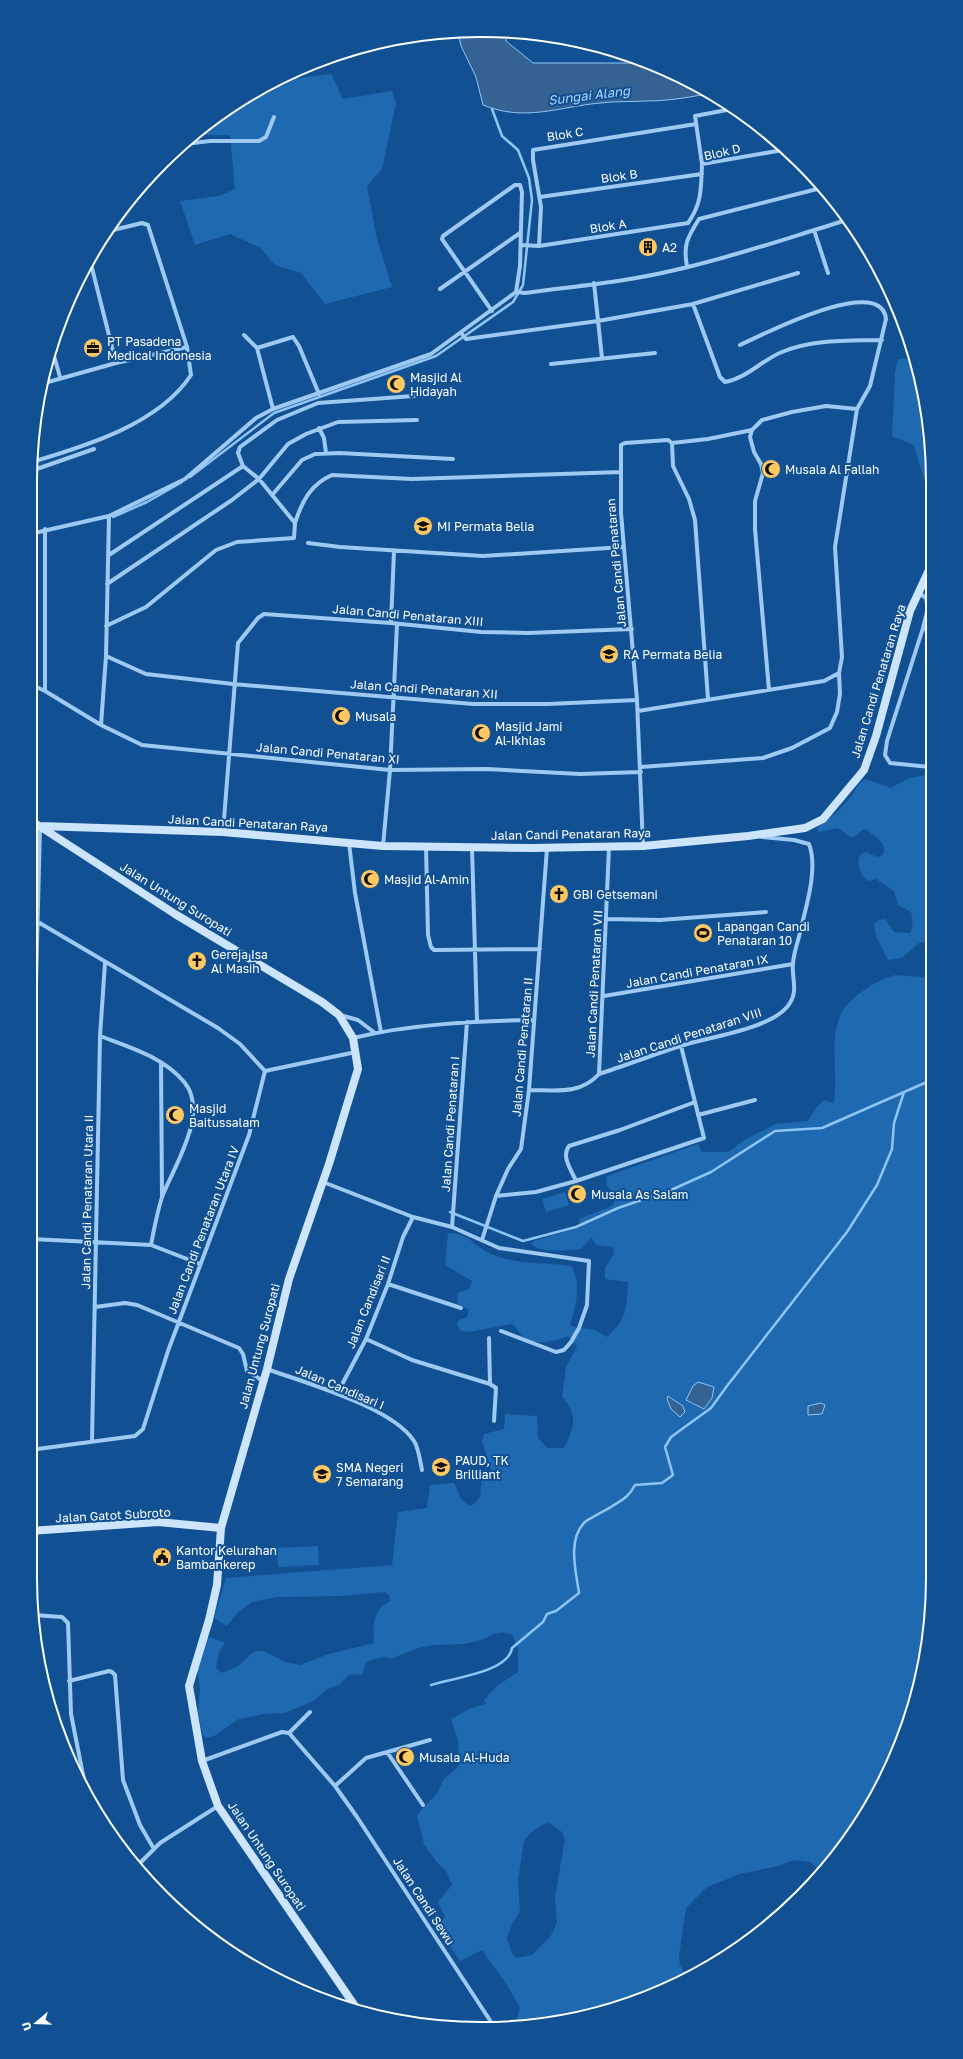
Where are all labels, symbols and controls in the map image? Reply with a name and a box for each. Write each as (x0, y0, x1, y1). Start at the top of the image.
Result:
water label: Sungai Alang (547, 82, 632, 108)
street label: Blok C (546, 124, 584, 144)
street label: Blok D (702, 141, 742, 163)
street label: Blok B (600, 166, 638, 186)
street label: Blok A (589, 216, 627, 236)
building icon: A2 (637, 236, 659, 258)
place label: A2 (662, 240, 677, 255)
place label: PT Pasadena Medical Indonesia (107, 334, 211, 363)
office icon: PT Pasadena Medical Indonesia (82, 337, 104, 359)
place label: Masjid Al Hidayah (410, 370, 462, 399)
mosque icon: Masjid Al Hidayah (385, 373, 407, 395)
mosque icon: Musala Al Fallah (760, 458, 782, 480)
place label: Musala Al Fallah (785, 462, 880, 477)
street label: Jalan Candi Penataran (603, 498, 629, 628)
school or university icon: MI Permata Belia (412, 515, 434, 537)
place label: MI Permata Belia (437, 519, 534, 534)
street label: Jalan Candi Penataran XIII (332, 601, 484, 629)
street label: Jalan Candi Penataran Raya (847, 602, 909, 760)
school or university icon: RA Permata Belia (598, 643, 620, 665)
place label: RA Permata Belia (623, 647, 722, 662)
street label: Jalan Candi Penataran XII (350, 676, 498, 702)
mosque icon: Musala (330, 705, 352, 727)
place label: Musala (355, 709, 396, 724)
place label: Masjid Jami Al-Ikhlas (495, 719, 563, 748)
mosque icon: Masjid Jami Al-Ikhlas (470, 722, 492, 744)
street label: Jalan Candi Penataran XI (256, 739, 400, 767)
street label: Jalan Candi Penataran Raya (168, 811, 328, 835)
street label: Jalan Candi Penataran Raya (491, 825, 651, 843)
street label: Jalan Untung Suropati (117, 858, 235, 940)
mosque icon: Masjid Al-Amin (359, 868, 381, 890)
place label: Masjid Al-Amin (384, 872, 469, 887)
church icon: GBI Getsemani (548, 883, 570, 905)
place label: GBI Getsemani (573, 887, 658, 902)
street label: Jalan Candi Penataran VII (583, 910, 605, 1058)
place label: Lapangan Candi Penataran 10 (717, 919, 810, 948)
sports icon: Lapangan Candi Penataran 10 (692, 922, 714, 944)
place label: Gereja Isa Al Masih (211, 947, 268, 976)
church icon: Gereja Isa Al Masih (186, 950, 208, 972)
street label: Jalan Candi Penataran IX (625, 951, 769, 991)
street label: Jalan Candi Penataran II (508, 977, 536, 1117)
street label: Jalan Candi Penataran VIII (615, 1004, 763, 1066)
street label: Jalan Candi Penataran I (438, 1056, 462, 1192)
place label: Masjid Baitussalam (189, 1101, 260, 1130)
mosque icon: Masjid Baitussalam (164, 1104, 186, 1126)
street label: Jalan Candi Penataran Utara II (78, 1115, 96, 1289)
street label: Jalan Candi Penataran Utara IV (164, 1144, 242, 1316)
mosque icon: Musala As Salam (566, 1183, 588, 1205)
place label: Musala As Salam (591, 1187, 688, 1202)
street label: Jalan Candisari II (343, 1253, 393, 1351)
street label: Jalan Untung Suropati (235, 1282, 283, 1410)
street label: Jalan Candisari I (293, 1362, 387, 1412)
place label: PAUD, TK Brilliant (455, 1453, 509, 1482)
school or university icon: PAUD, TK Brilliant (430, 1456, 452, 1478)
place label: SMA Negeri 7 Semarang (336, 1460, 404, 1489)
school or university icon: SMA Negeri 7 Semarang (311, 1463, 333, 1485)
street label: Jalan Gatot Subroto (55, 1504, 171, 1526)
place label: Kantor Kelurahan Bambankerep (176, 1543, 277, 1572)
public building icon: Kantor Kelurahan Bambankerep (151, 1546, 173, 1568)
mosque icon: Musala Al-Huda (394, 1746, 416, 1768)
place label: Musala Al-Huda (419, 1750, 510, 1765)
street label: Jalan Untung Suropati (225, 1798, 309, 1914)
street label: Jalan Candi Sewu (390, 1854, 458, 1948)
north arrow (16, 2003, 56, 2043)
text: U (19, 2021, 34, 2032)

